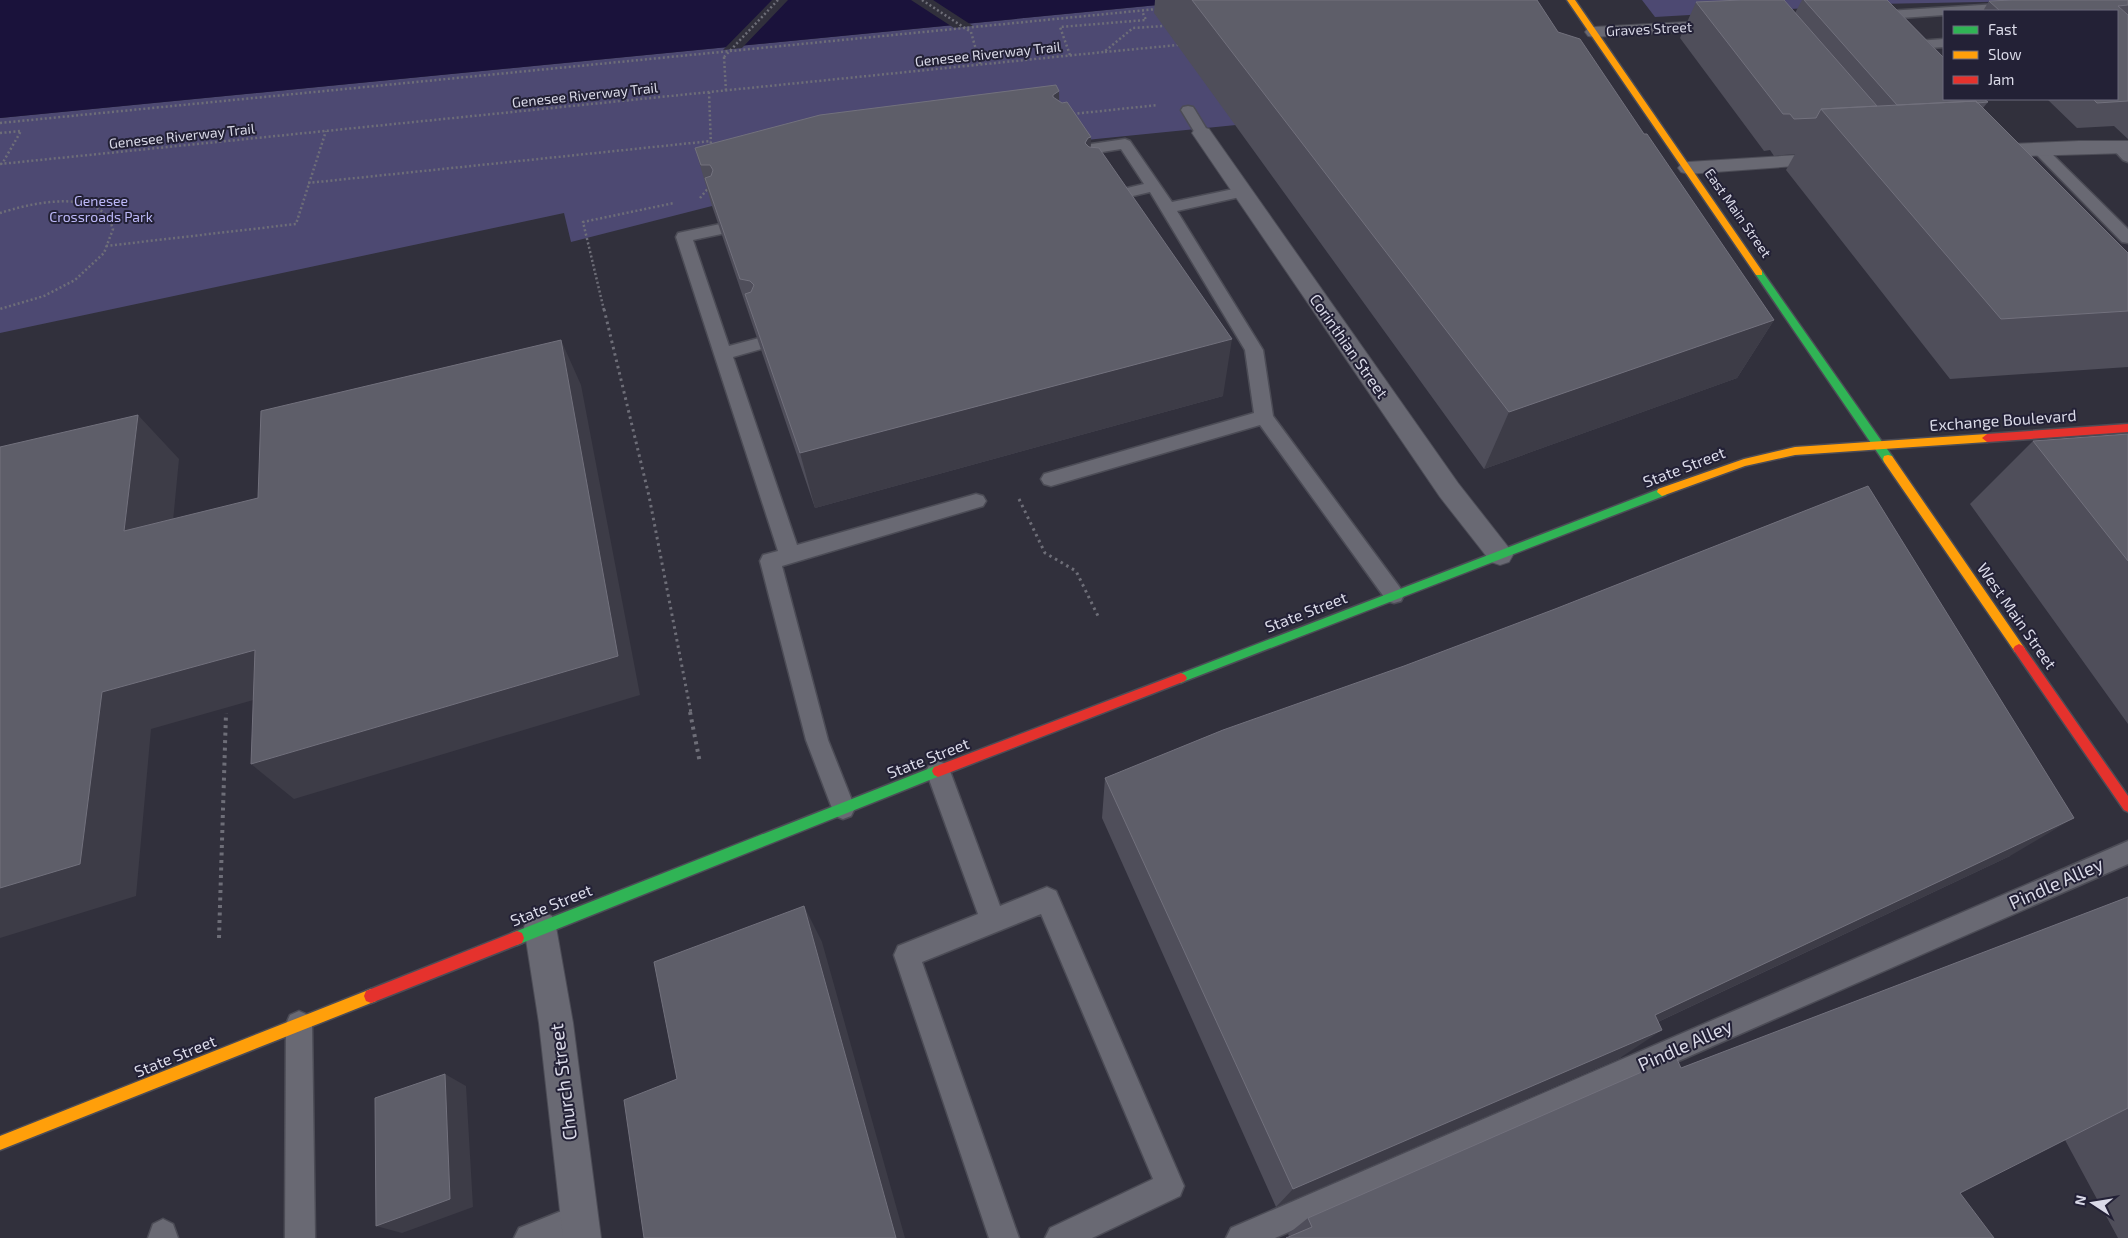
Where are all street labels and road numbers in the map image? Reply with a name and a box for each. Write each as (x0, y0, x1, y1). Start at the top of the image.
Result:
street label: Graves Street (1606, 18, 1692, 39)
street label: Genesee Riverway Trail (914, 37, 1063, 70)
street label: Genesee Riverway Trail (511, 78, 660, 111)
street label: Genesee Riverway Trail (108, 119, 257, 152)
street label: East Main Street (1701, 165, 1775, 260)
street label: Corinthian Street (1306, 290, 1393, 402)
street label: Exchange Boulevard (1929, 405, 2077, 434)
street label: State Street (1640, 442, 1728, 491)
street label: West Main Street (1974, 559, 2061, 673)
street label: State Street (1262, 587, 1350, 636)
street label: State Street (884, 733, 972, 782)
street label: Pindle Alley (2005, 852, 2107, 914)
street label: State Street (507, 880, 594, 930)
street label: Pindle Alley (1634, 1014, 1736, 1076)
street label: Church Street (544, 1022, 581, 1142)
street label: State Street (131, 1031, 218, 1081)

